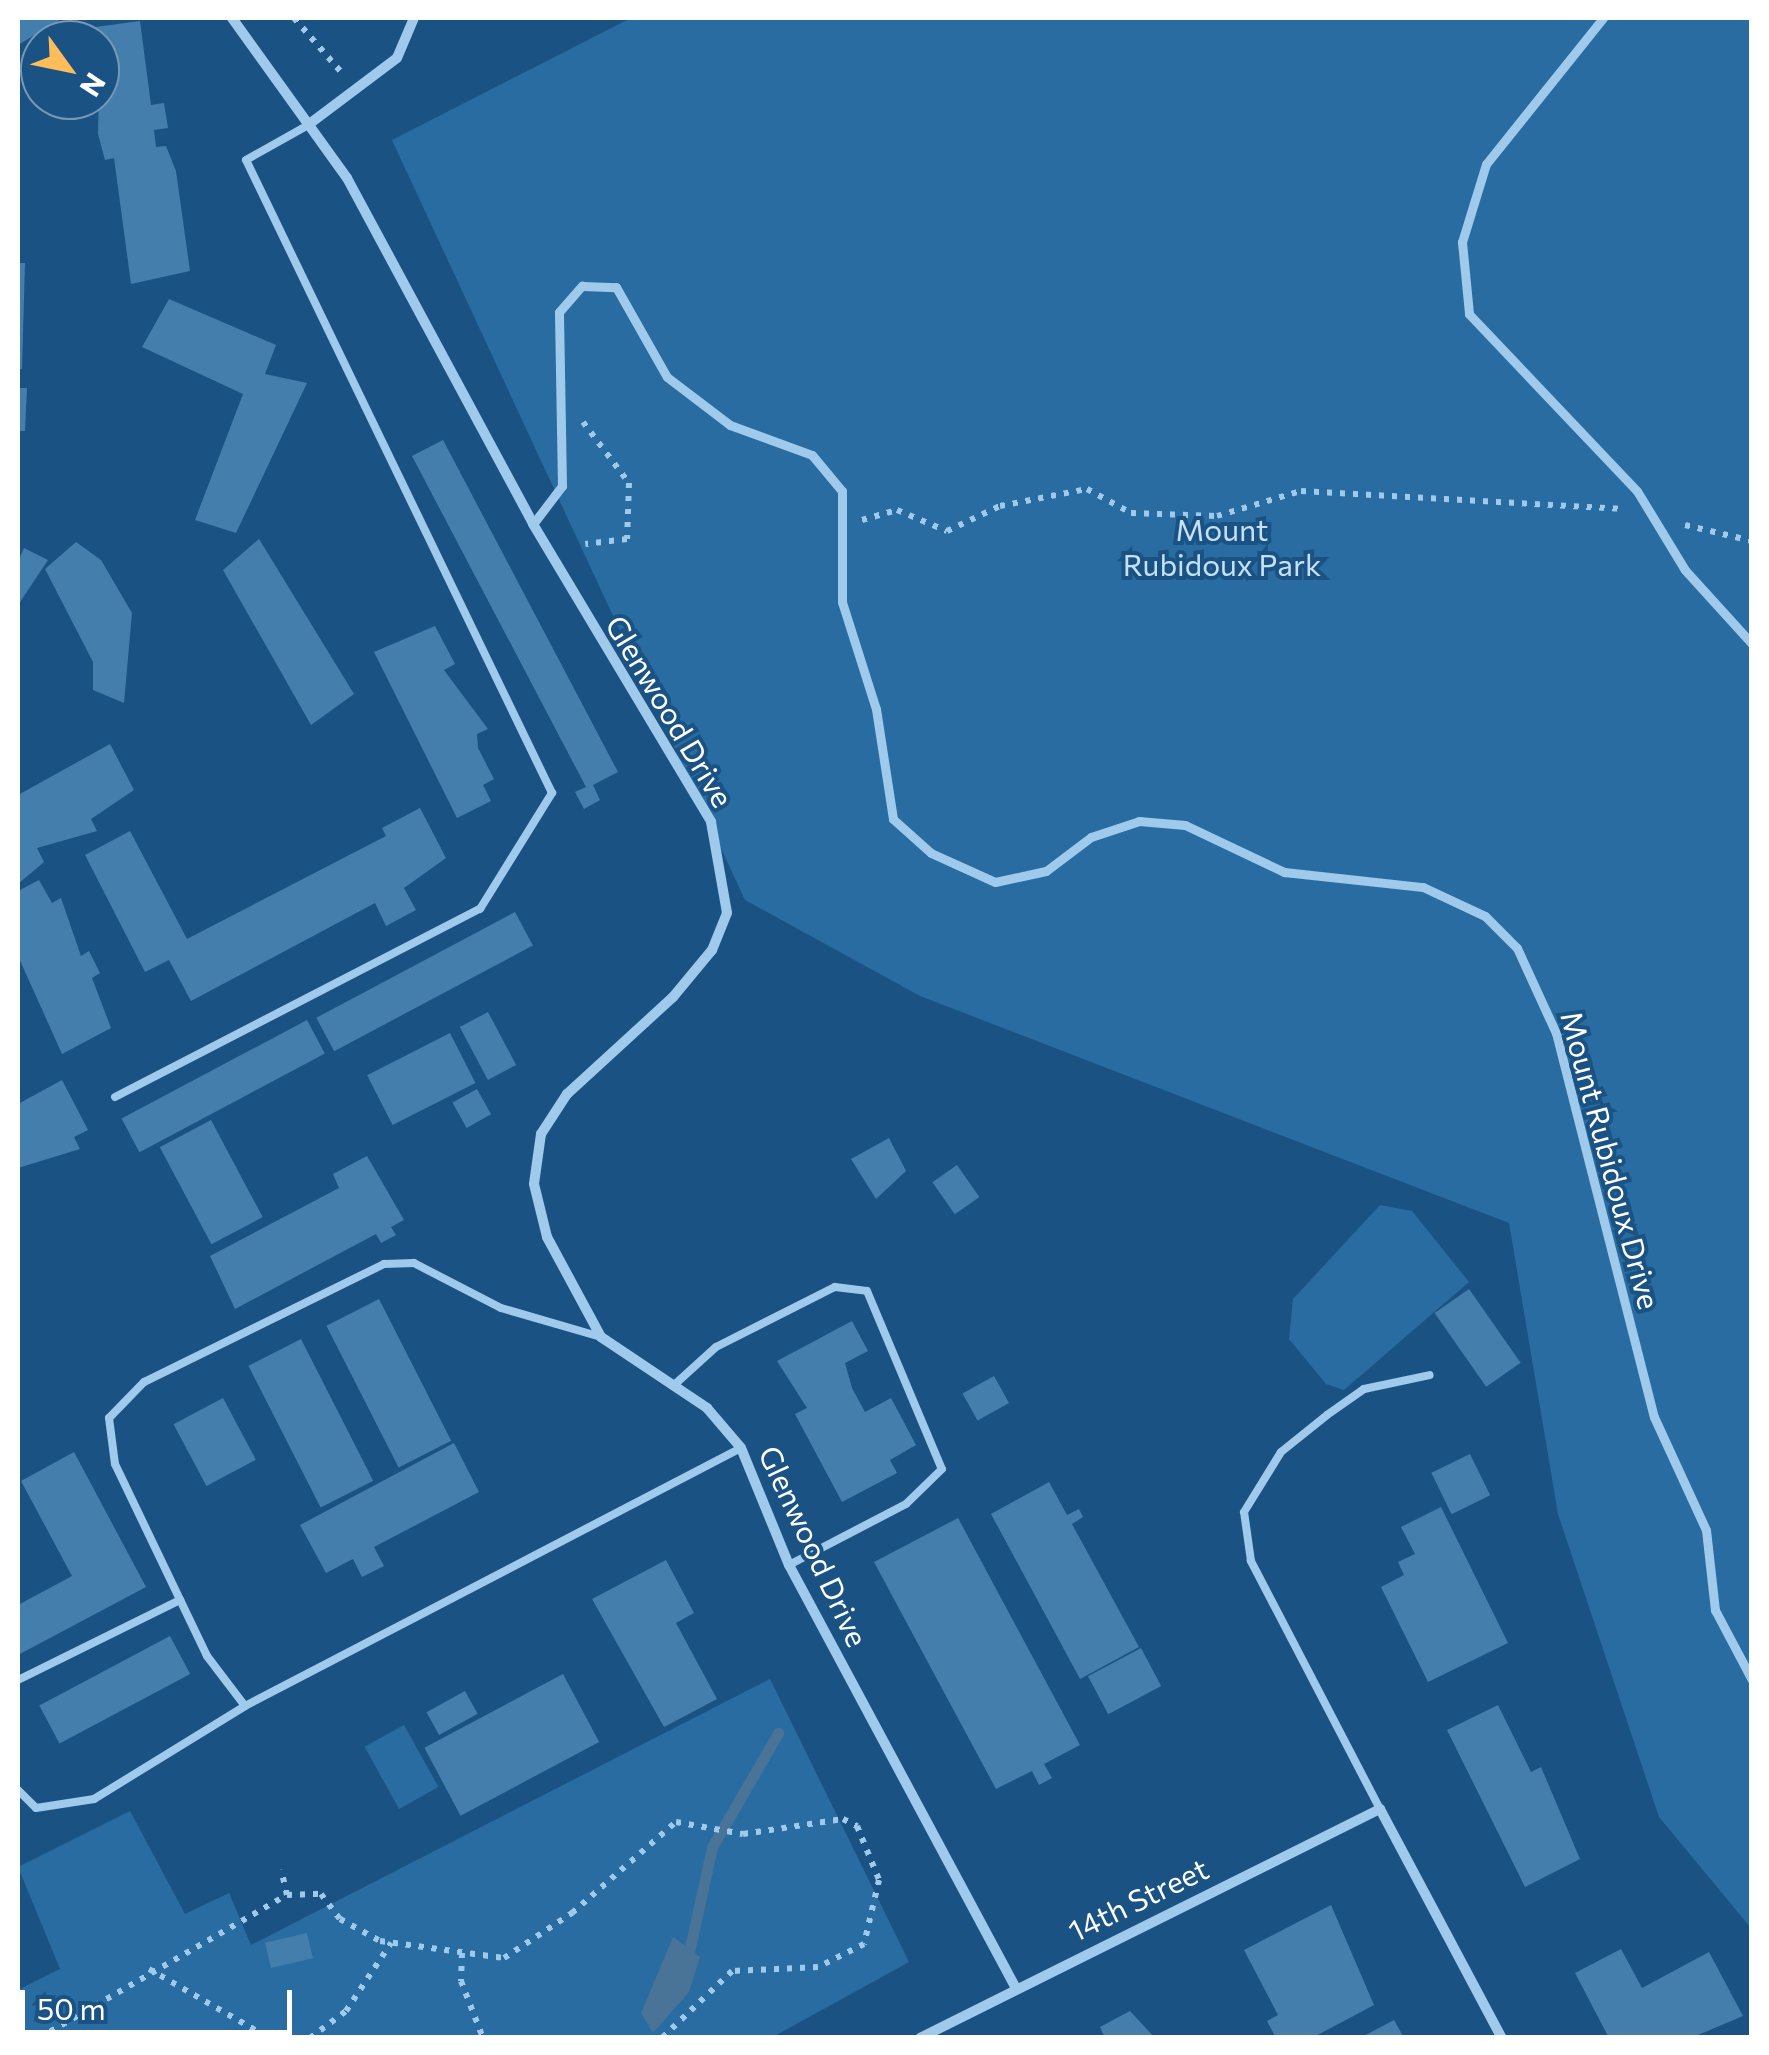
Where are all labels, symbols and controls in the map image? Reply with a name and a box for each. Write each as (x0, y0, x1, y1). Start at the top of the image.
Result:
north arrow (20, 20, 120, 120)
text: N (74, 67, 113, 103)
park label: Mount Rubidoux Park (1123, 511, 1321, 582)
street label: Glenwood Drive (599, 609, 741, 813)
street label: Mount Rubidoux Drive (1554, 1007, 1668, 1313)
street label: Glenwood Drive (752, 1440, 876, 1652)
street label: 14th Street (1062, 1850, 1214, 1948)
scale bar (25, 1970, 298, 2032)
text: 50 m (37, 1989, 106, 2026)

